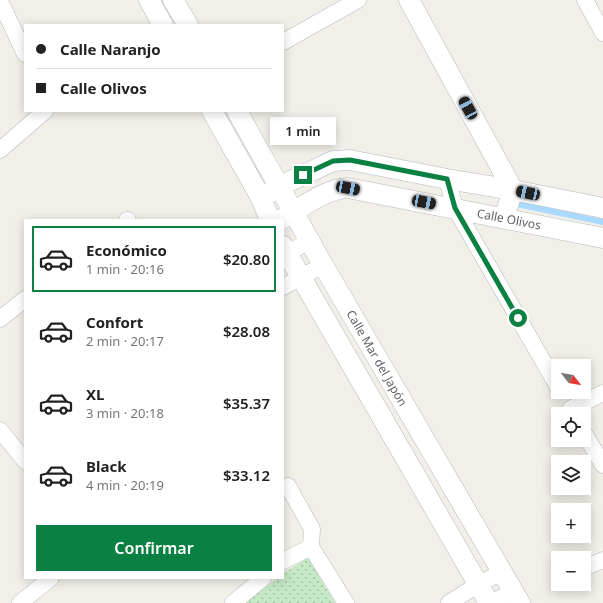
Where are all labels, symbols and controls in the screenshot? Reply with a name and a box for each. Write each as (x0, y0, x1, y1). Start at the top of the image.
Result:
text: Calle Naranjo (60, 39, 161, 59)
text: Calle Olivos (60, 78, 147, 98)
car (457, 95, 479, 121)
callout: 1 min (270, 117, 336, 145)
text: 1 min (285, 122, 321, 140)
route end (294, 166, 312, 184)
car (335, 180, 361, 196)
car (515, 185, 541, 201)
car (411, 194, 437, 210)
street label: Calle Olivos (475, 204, 543, 234)
text: Económico (86, 240, 167, 260)
icon: car (38, 241, 74, 277)
text: $20.80 (223, 249, 270, 269)
text: 1 min · 20:16 (86, 260, 164, 278)
street label: Calle Mar del Japón (343, 307, 411, 409)
route start (509, 309, 527, 327)
text: Confort (86, 312, 143, 332)
icon: car (38, 313, 74, 349)
text: $28.08 (223, 321, 270, 341)
text: 2 min · 20:17 (86, 332, 164, 350)
north arrow (551, 359, 591, 399)
map controls (551, 359, 591, 591)
text: XL (86, 384, 104, 404)
icon: car (38, 385, 74, 421)
text: $35.37 (223, 393, 270, 413)
text: 3 min · 20:18 (86, 404, 164, 422)
button: locate (551, 407, 591, 447)
button: layers (551, 455, 591, 495)
text: Black (86, 456, 126, 476)
icon: car (38, 457, 74, 493)
text: $33.12 (223, 465, 270, 485)
text: 4 min · 20:19 (86, 476, 164, 494)
button: + (551, 503, 591, 543)
button: Confirmar (36, 525, 272, 571)
button: − (551, 551, 591, 591)

